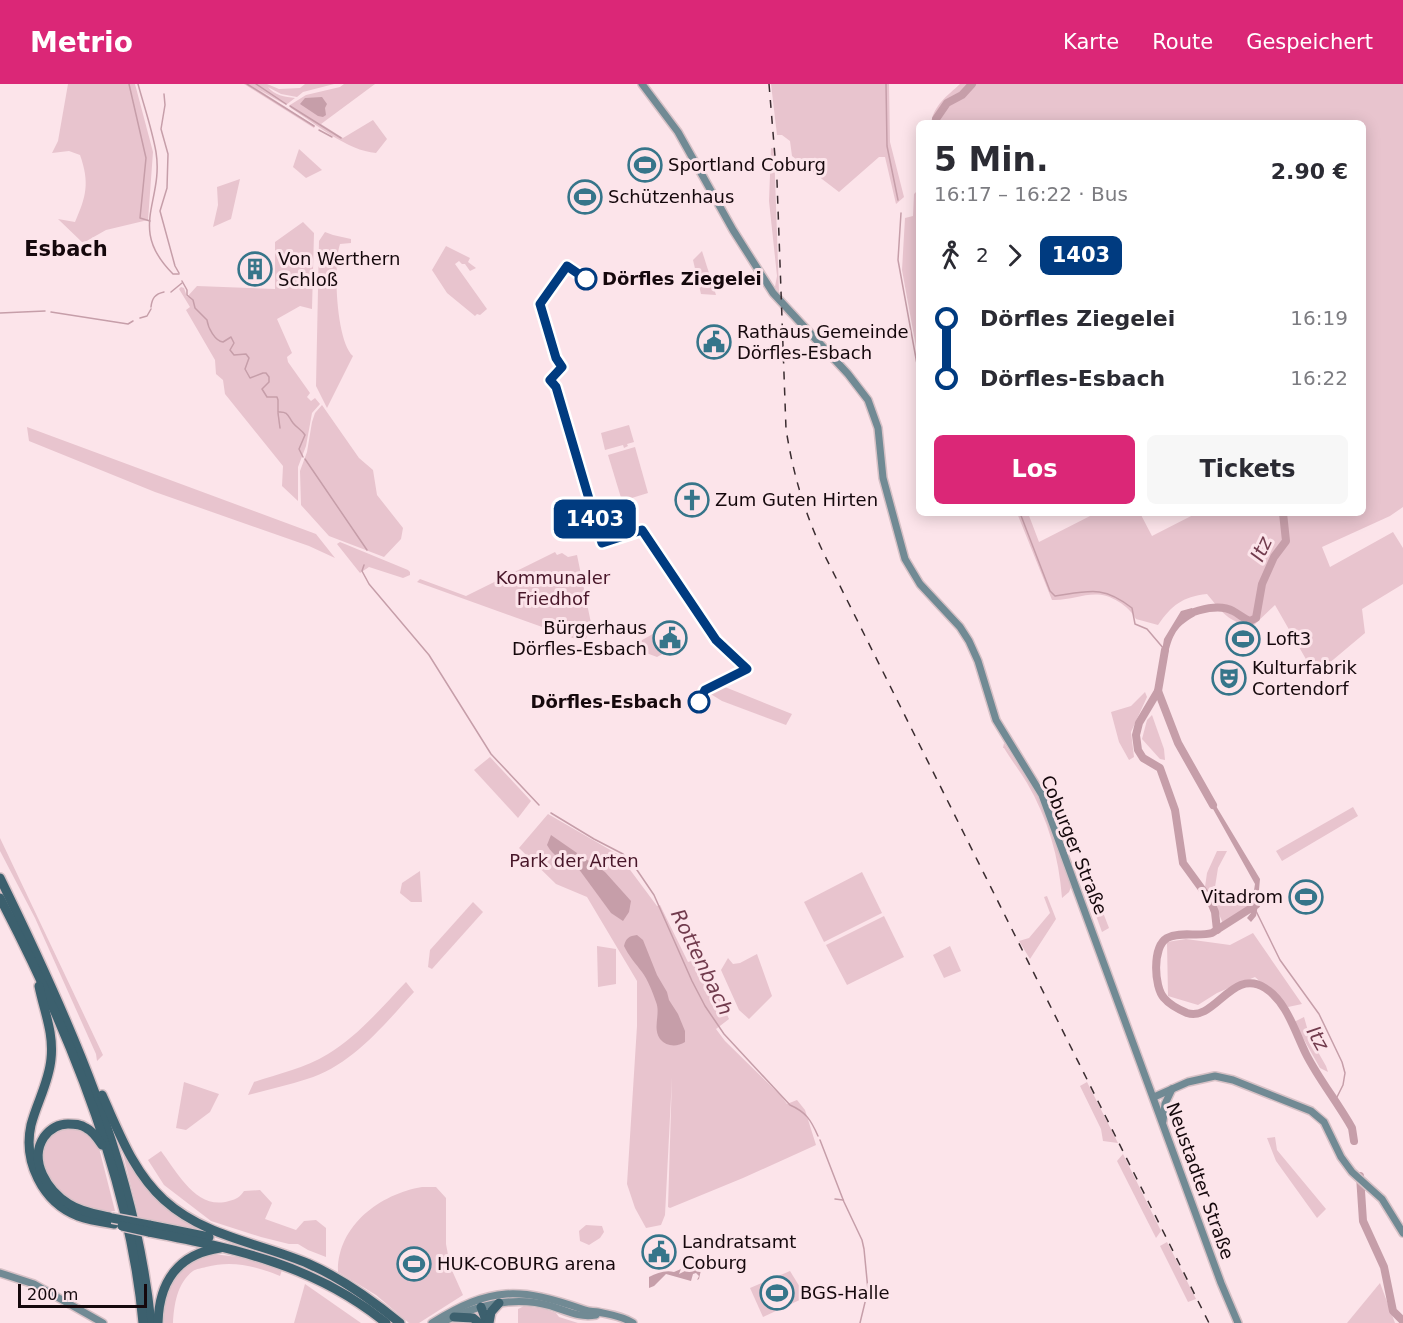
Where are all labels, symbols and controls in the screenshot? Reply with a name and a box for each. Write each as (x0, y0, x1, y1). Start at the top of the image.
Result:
text: Metrio (30, 26, 133, 59)
text: Karte (1063, 30, 1119, 54)
text: Route (1152, 30, 1213, 54)
text: Gespeichert (1246, 30, 1373, 54)
text: 5 Min. (934, 140, 1049, 179)
sports icon: Sportland Coburg (627, 147, 663, 183)
place label: Sportland Coburg (668, 154, 826, 175)
text: 2.90 € (1271, 159, 1348, 184)
sports icon: Schützenhaus (567, 179, 603, 215)
text: 16:17 – 16:22 · Bus (934, 182, 1128, 206)
place label: Schützenhaus (608, 186, 734, 207)
district label: Esbach (24, 237, 108, 261)
icon: walk (934, 239, 967, 272)
icon: forward (998, 239, 1031, 272)
text: 2 (976, 243, 989, 267)
text: 1403 (1052, 243, 1110, 267)
place label: Von Werthern Schloß (278, 248, 400, 290)
building icon: Von Werthern Schloß (237, 251, 273, 287)
marker: Dörfles Ziegelei (575, 268, 597, 290)
place label: Dörfles Ziegelei (602, 268, 762, 289)
text: Dörfles Ziegelei (980, 306, 1175, 331)
text: 16:19 (1290, 306, 1348, 330)
place label: Rathaus Gemeinde Dörfles-Esbach (737, 321, 909, 363)
public building icon: Rathaus Gemeinde Dörfles-Esbach (696, 324, 732, 360)
text: Dörfles-Esbach (980, 366, 1165, 391)
text: 16:22 (1290, 366, 1348, 390)
button: Los (934, 435, 1135, 504)
button: Tickets (1147, 435, 1348, 504)
church icon: Zum Guten Hirten (674, 482, 710, 518)
place label: Zum Guten Hirten (715, 489, 878, 510)
line badge: 1403 (553, 500, 637, 538)
text: 1403 (566, 507, 624, 531)
water label: Itz (1245, 532, 1277, 565)
park label: Kommunaler Friedhof (496, 567, 611, 609)
place label: Bürgerhaus Dörfles-Esbach (512, 617, 647, 659)
public building icon: Bürgerhaus Dörfles-Esbach (652, 620, 688, 656)
sports icon: Loft3 (1225, 621, 1261, 657)
place label: Loft3 (1266, 628, 1311, 649)
place label: Kulturfabrik Cortendorf (1252, 657, 1357, 699)
theatre icon: Kulturfabrik Cortendorf (1211, 660, 1247, 696)
place label: Dörfles-Esbach (531, 691, 682, 712)
marker: Dörfles-Esbach (688, 691, 710, 713)
street label: Coburger Straße (1037, 772, 1112, 918)
park label: Park der Arten (509, 850, 639, 871)
sports icon: Vitadrom (1288, 879, 1324, 915)
place label: Vitadrom (1201, 886, 1283, 907)
water label: Rottenbach (666, 905, 738, 1019)
water label: Itz (1302, 1021, 1335, 1055)
street label: Neustadter Straße (1162, 1100, 1239, 1262)
place label: Landratsamt Coburg (682, 1231, 796, 1273)
public building icon: Landratsamt Coburg (641, 1234, 677, 1270)
sports icon: HUK-COBURG arena (396, 1246, 432, 1282)
place label: HUK-COBURG arena (437, 1253, 616, 1274)
sports icon: BGS-Halle (759, 1275, 795, 1311)
scale bar (18, 1281, 147, 1308)
place label: BGS-Halle (800, 1282, 890, 1303)
text: 200 m (27, 1285, 78, 1304)

